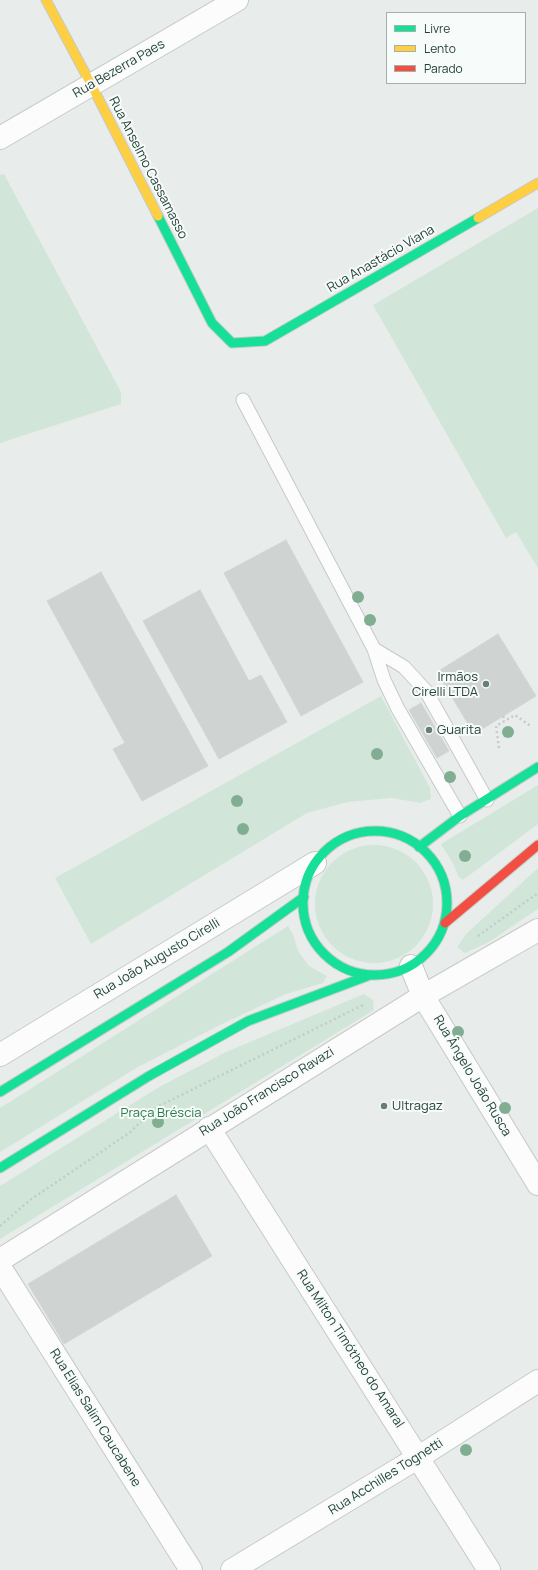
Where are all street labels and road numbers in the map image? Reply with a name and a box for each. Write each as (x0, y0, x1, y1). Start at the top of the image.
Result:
street label: Rua Bezerra Paes (70, 36, 168, 102)
street label: Rua Anselmo Cassamasso (105, 94, 191, 242)
street label: Rua Anastácio Viana (325, 222, 437, 296)
street label: Rua João Augusto Cirelli (91, 915, 223, 1003)
street label: Rua Ângelo João Rusca (430, 1013, 514, 1139)
street label: Rua João Francisco Ravazi (197, 1044, 337, 1140)
street label: Rua Milton Timótheo do Amaral (293, 1267, 407, 1431)
street label: Rua Elias Salim Caucabene (46, 1346, 144, 1490)
street label: Rua Acchilles Tognetti (326, 1435, 446, 1519)

